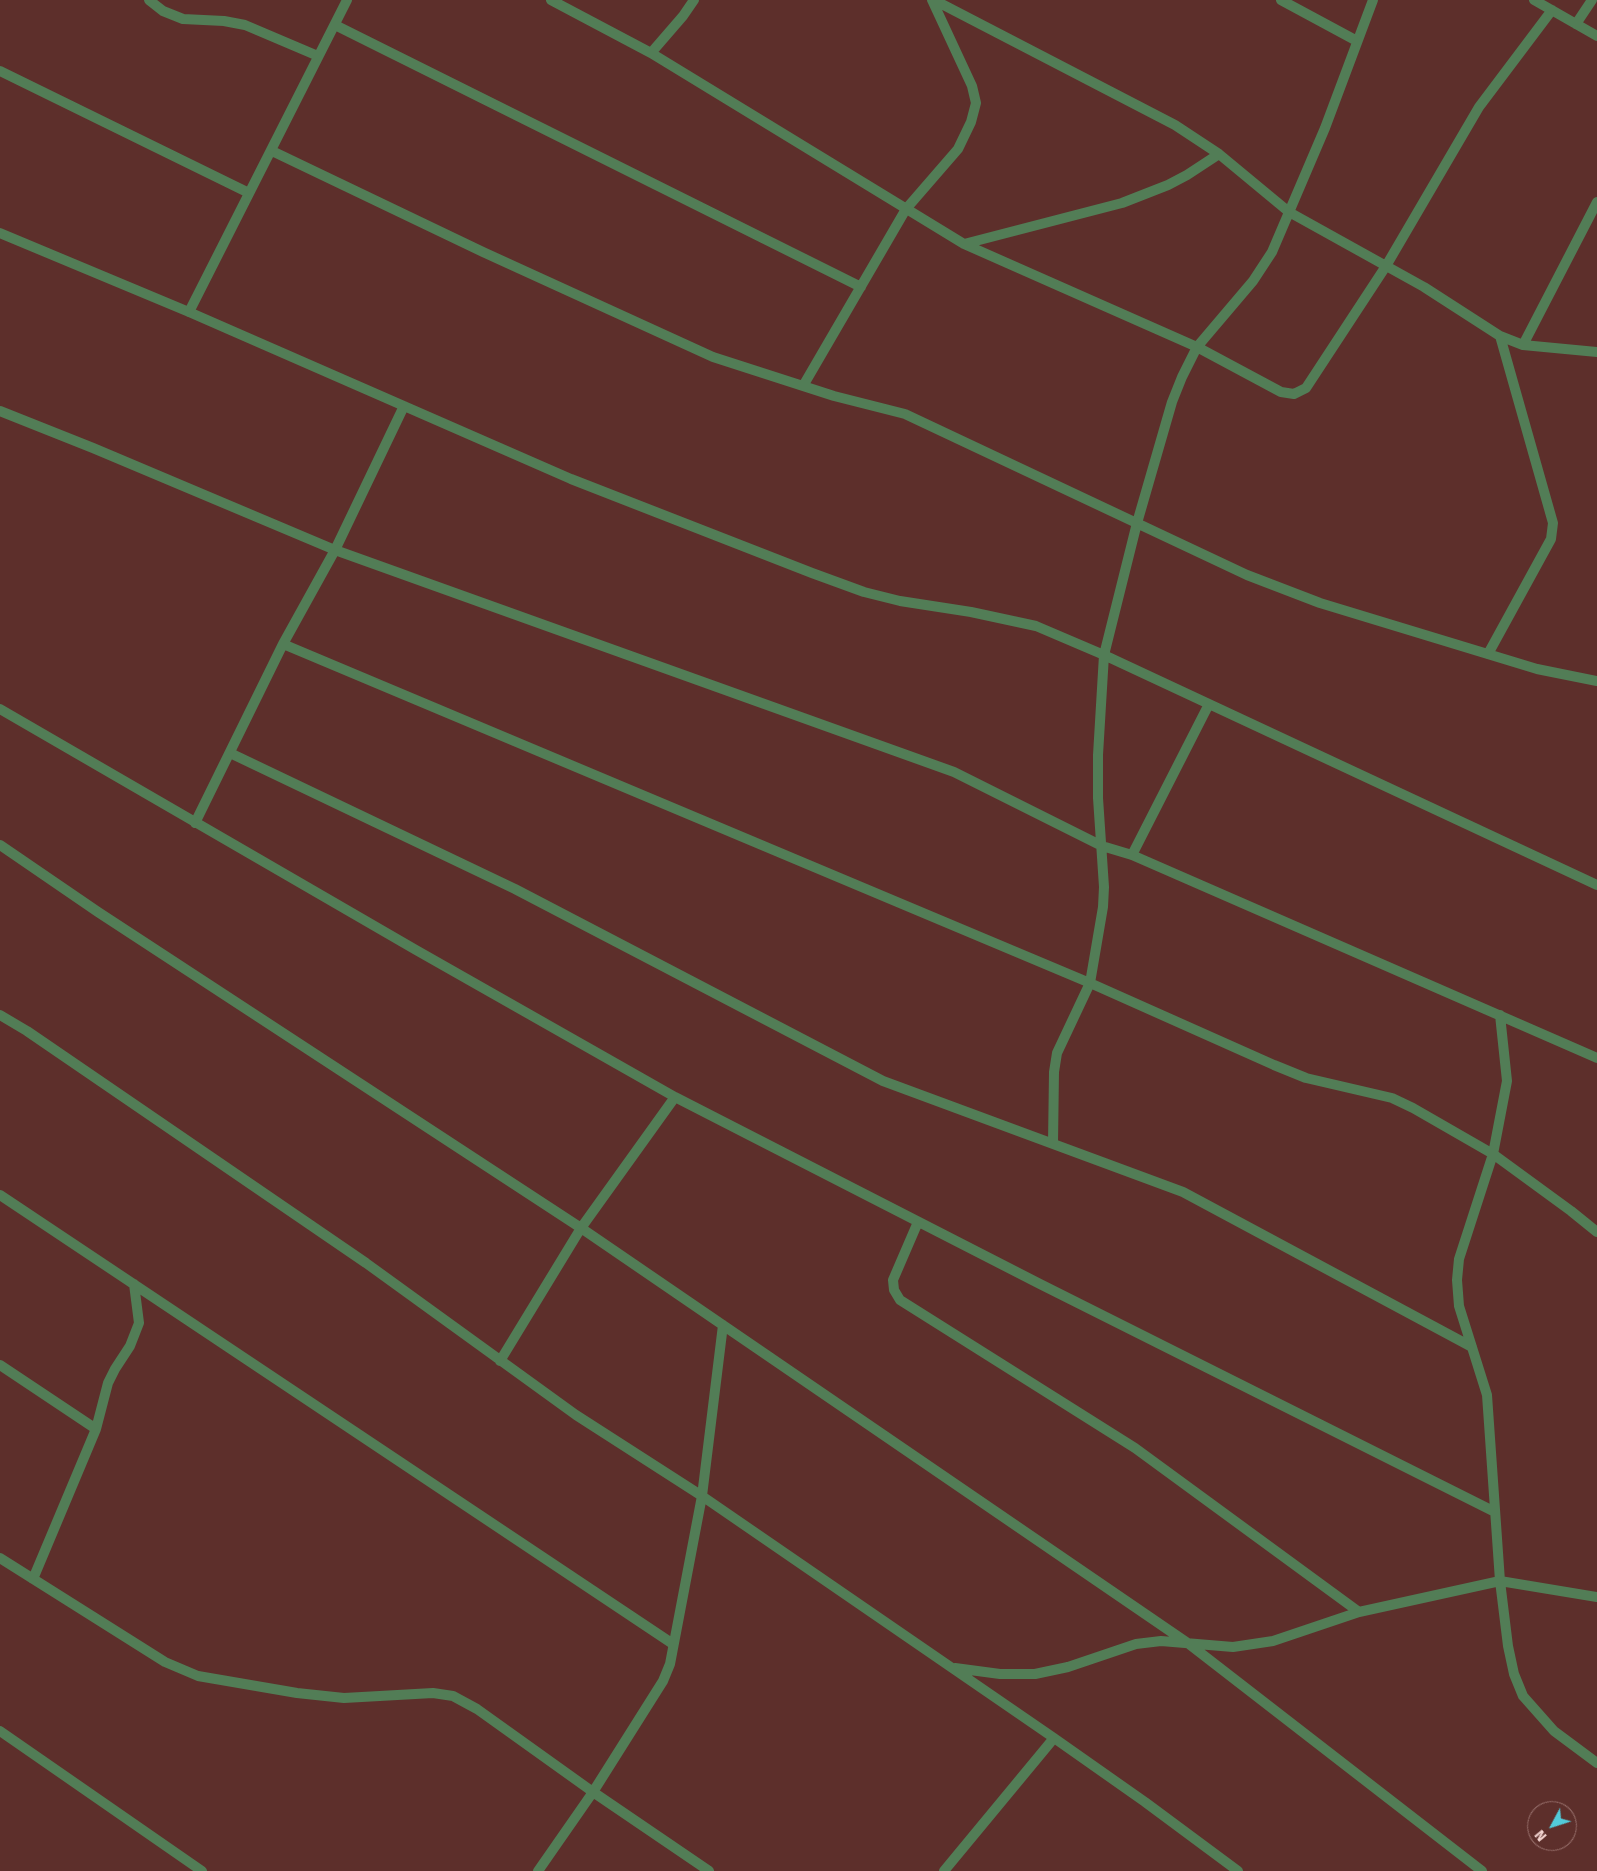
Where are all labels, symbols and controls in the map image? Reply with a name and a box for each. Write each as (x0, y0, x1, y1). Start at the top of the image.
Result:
north arrow (1527, 1801, 1577, 1851)
text: N (1531, 1826, 1550, 1844)

